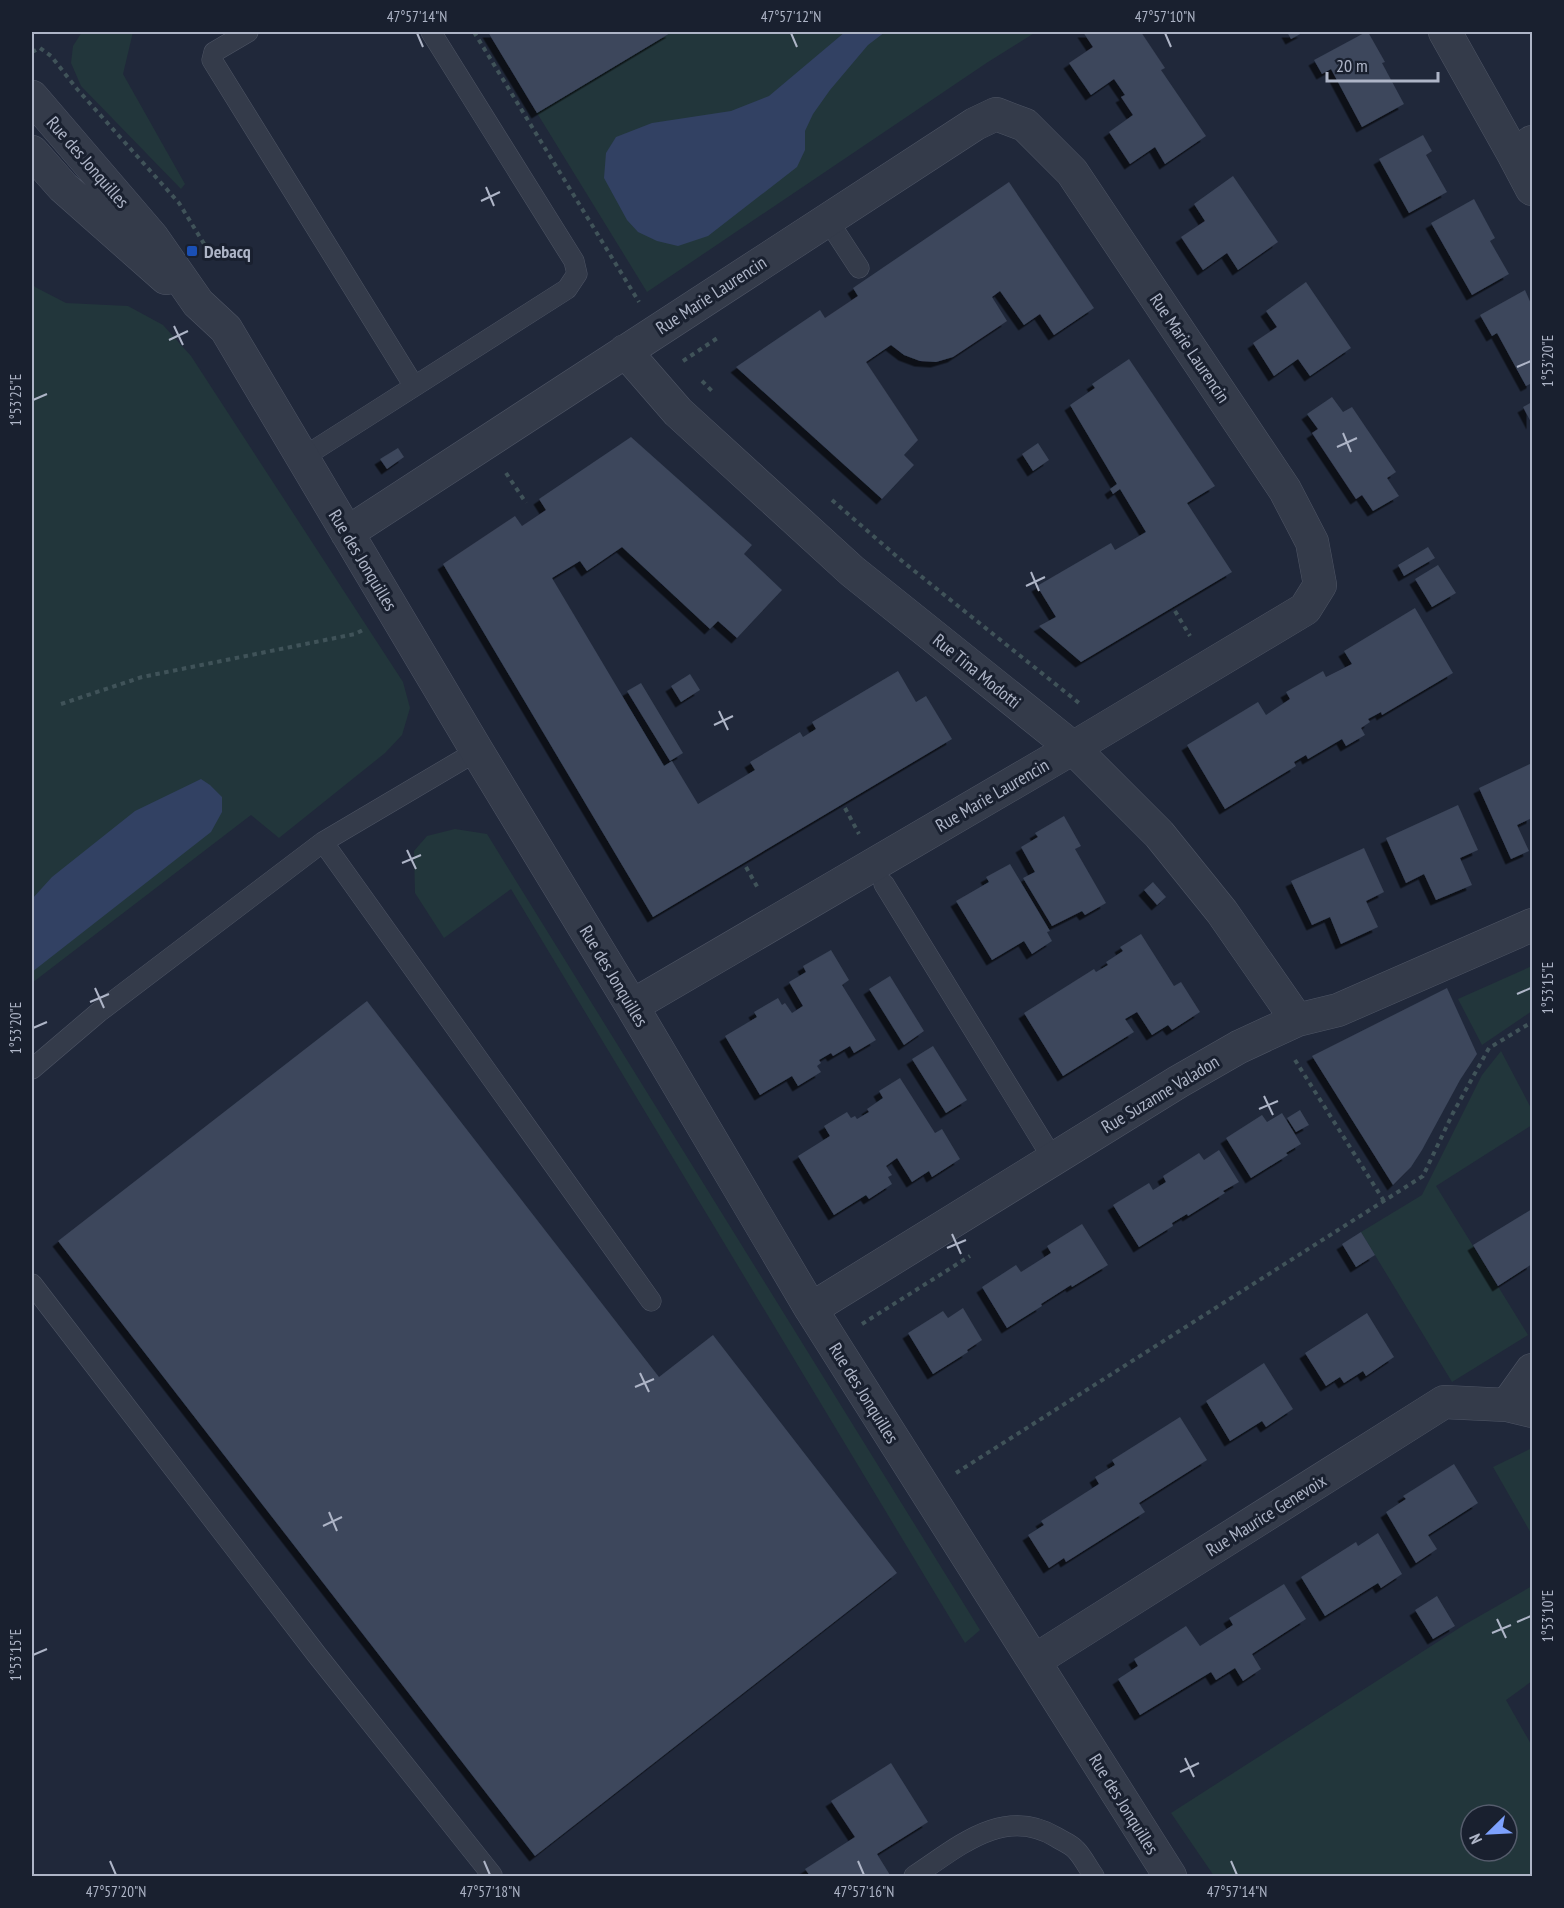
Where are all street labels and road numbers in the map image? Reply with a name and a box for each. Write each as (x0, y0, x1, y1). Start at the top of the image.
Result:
street label: Rue des Jonquilles (42, 111, 134, 213)
street label: Rue Marie Laurencin (651, 251, 771, 339)
street label: Rue Marie Laurencin (1145, 289, 1235, 407)
street label: Rue des Jonquilles (324, 505, 402, 615)
street label: Rue Tina Modotti (928, 628, 1026, 714)
street label: Rue Marie Laurencin (931, 753, 1053, 837)
street label: Rue des Jonquilles (575, 921, 653, 1031)
street label: Rue Suzanne Valadon (1097, 1050, 1223, 1138)
street label: Rue des Jonquilles (824, 1338, 904, 1448)
street label: Rue Maurice Genevoix (1201, 1468, 1331, 1561)
street label: Rue des Jonquilles (1084, 1749, 1164, 1859)

